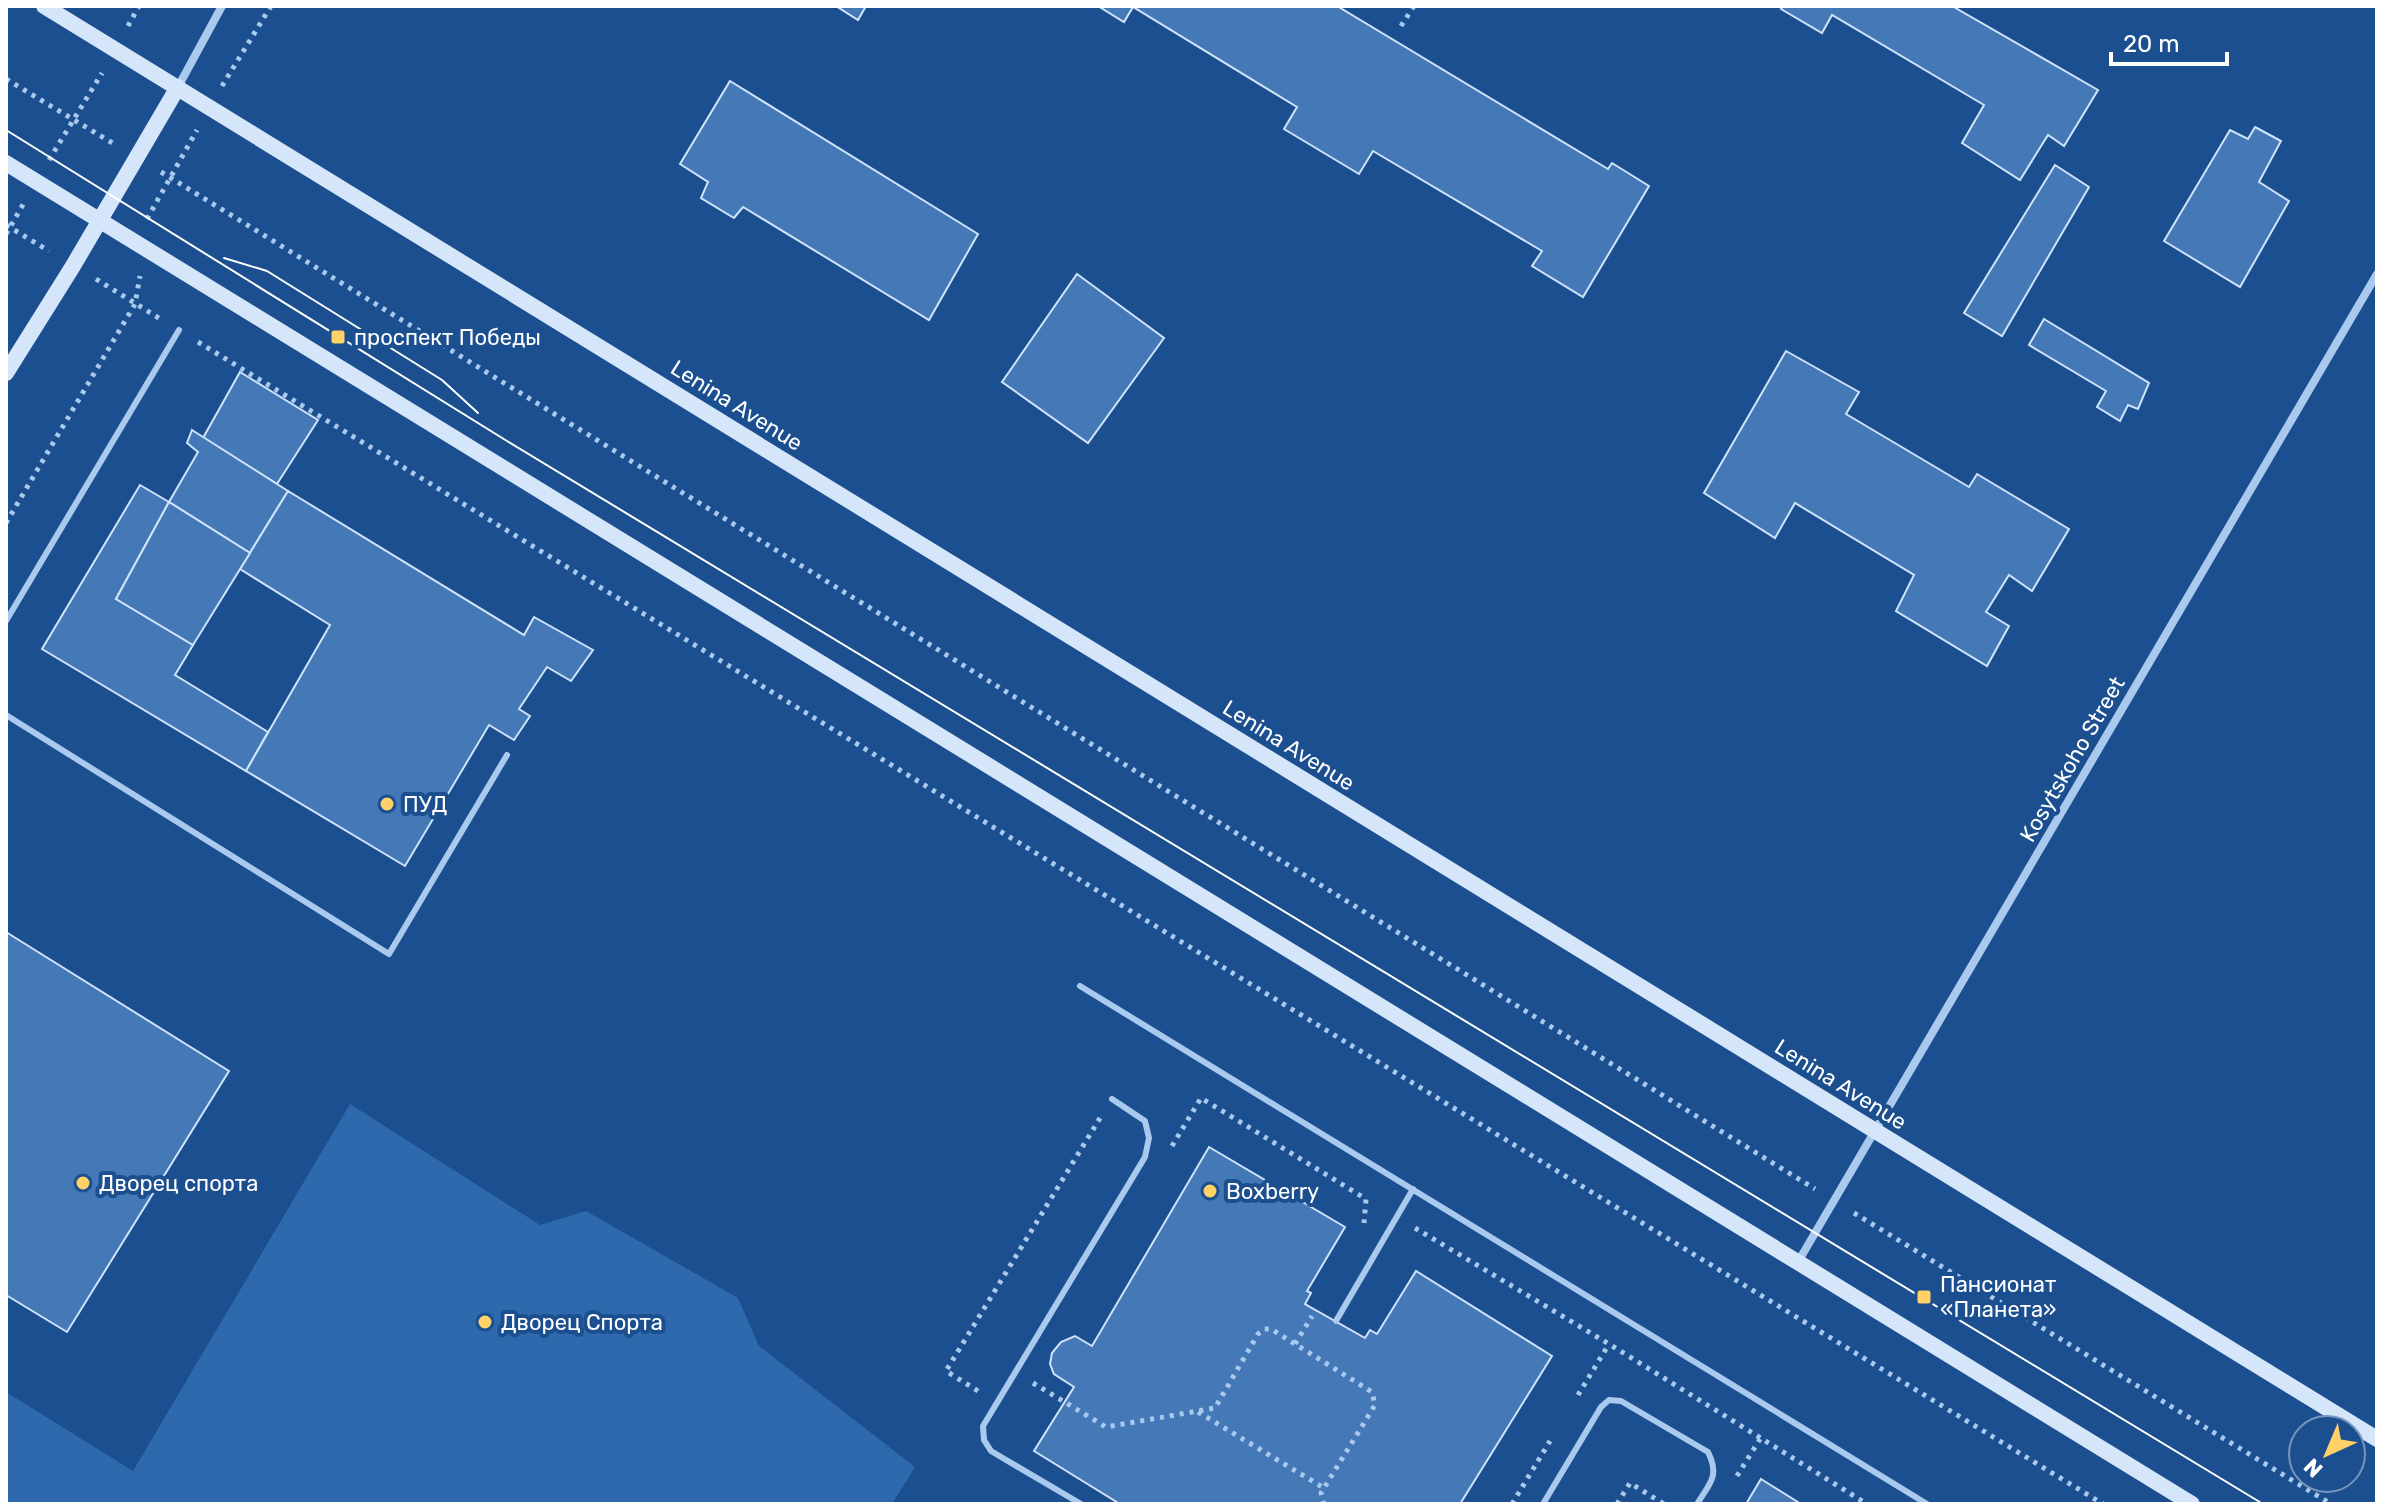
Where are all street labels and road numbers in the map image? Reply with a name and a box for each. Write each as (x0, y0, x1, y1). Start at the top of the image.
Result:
street label: Lenina Avenue (666, 354, 808, 457)
street label: Kosytskoho Street (2014, 671, 2131, 847)
street label: Lenina Avenue (1218, 694, 1360, 797)
street label: Lenina Avenue (1770, 1033, 1912, 1136)

